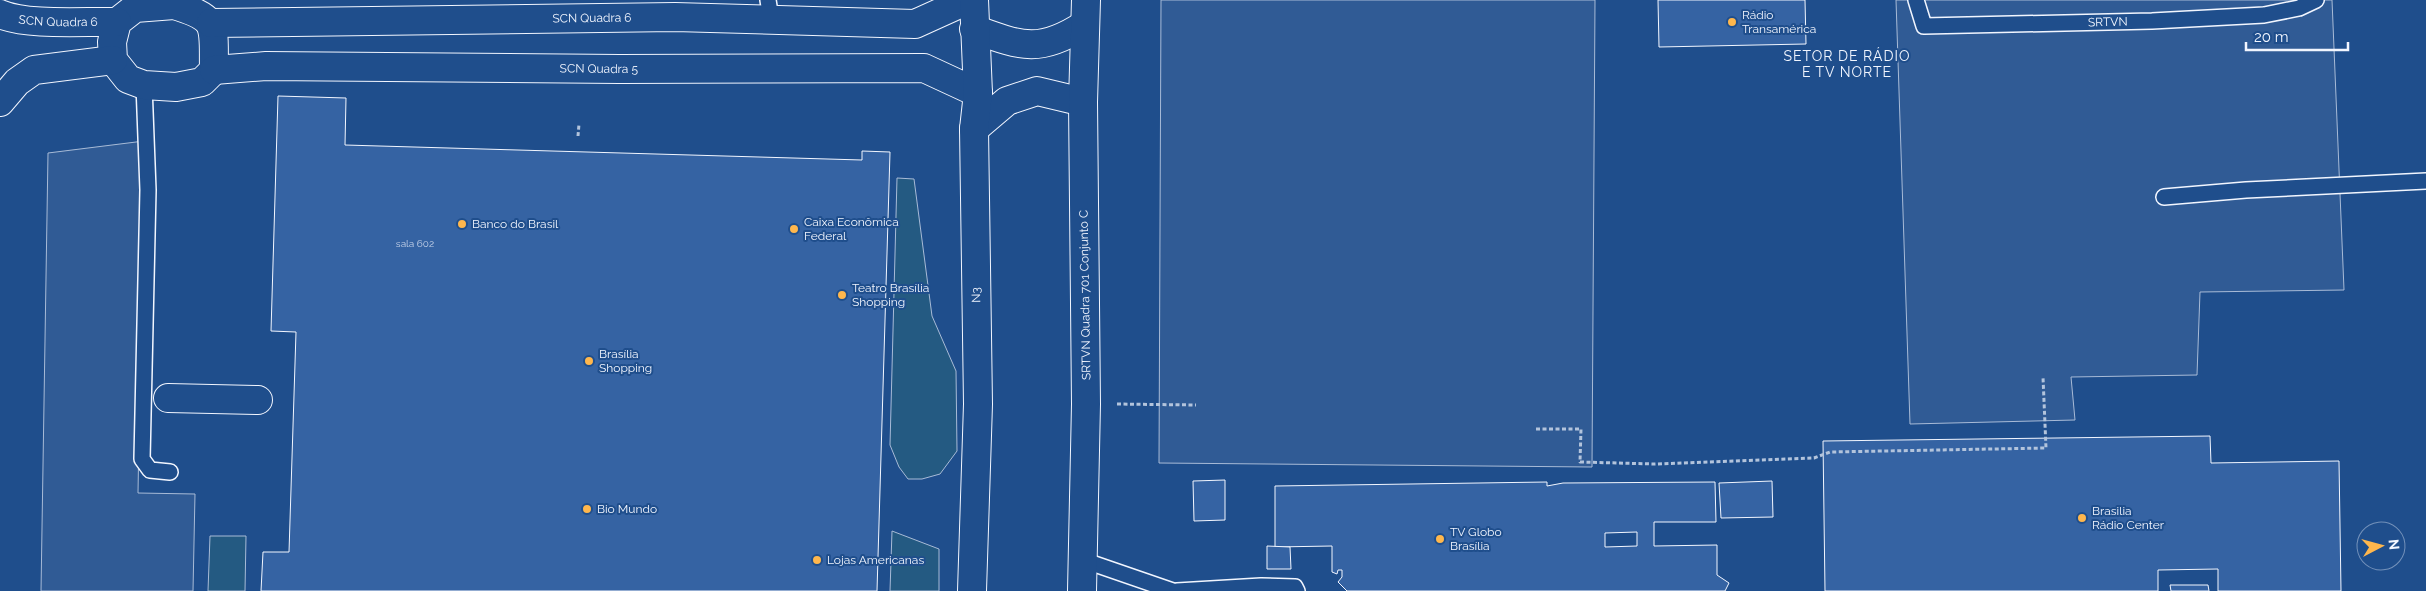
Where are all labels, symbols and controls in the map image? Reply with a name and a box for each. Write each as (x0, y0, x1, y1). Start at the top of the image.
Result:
place label: Rádio Transamérica (1742, 8, 1816, 36)
street label: SCN Quadra 6 (552, 11, 632, 26)
street label: SCN Quadra 6 (18, 12, 98, 29)
street label: SRTVN (2088, 15, 2128, 29)
marker: Rádio Transamérica (1726, 16, 1738, 28)
scale bar (2246, 20, 2348, 52)
text: 20 m (2254, 28, 2289, 46)
district label: SETOR DE RÁDIO E TV NORTE (1783, 47, 1911, 80)
street label: SCN Quadra 5 (560, 61, 638, 76)
street label: SRTVN Quadra 701 Conjunto C (1077, 210, 1093, 380)
place label: Caixa Econômica Federal (804, 215, 899, 243)
place label: Banco do Brasil (472, 217, 559, 231)
marker: Banco do Brasil (456, 218, 468, 230)
marker: Caixa Econômica Federal (788, 223, 800, 235)
house number: sala 602 (396, 238, 434, 249)
place label: Teatro Brasília Shopping (852, 281, 929, 309)
street label: N3 (969, 287, 983, 303)
marker: Teatro Brasília Shopping (836, 289, 848, 301)
place label: Brasília Shopping (599, 347, 652, 375)
marker: Brasília Shopping (583, 355, 595, 367)
place label: Bio Mundo (597, 502, 657, 516)
marker: Bio Mundo (581, 503, 593, 515)
place label: Brasilia Rádio Center (2092, 504, 2165, 532)
marker: Brasilia Rádio Center (2076, 512, 2088, 524)
north arrow (2356, 521, 2406, 571)
place label: TV Globo Brasília (1450, 525, 1502, 553)
marker: TV Globo Brasília (1434, 533, 1446, 545)
text: N (2385, 538, 2402, 551)
place label: Lojas Americanas (827, 553, 924, 567)
marker: Lojas Americanas (811, 554, 823, 566)

